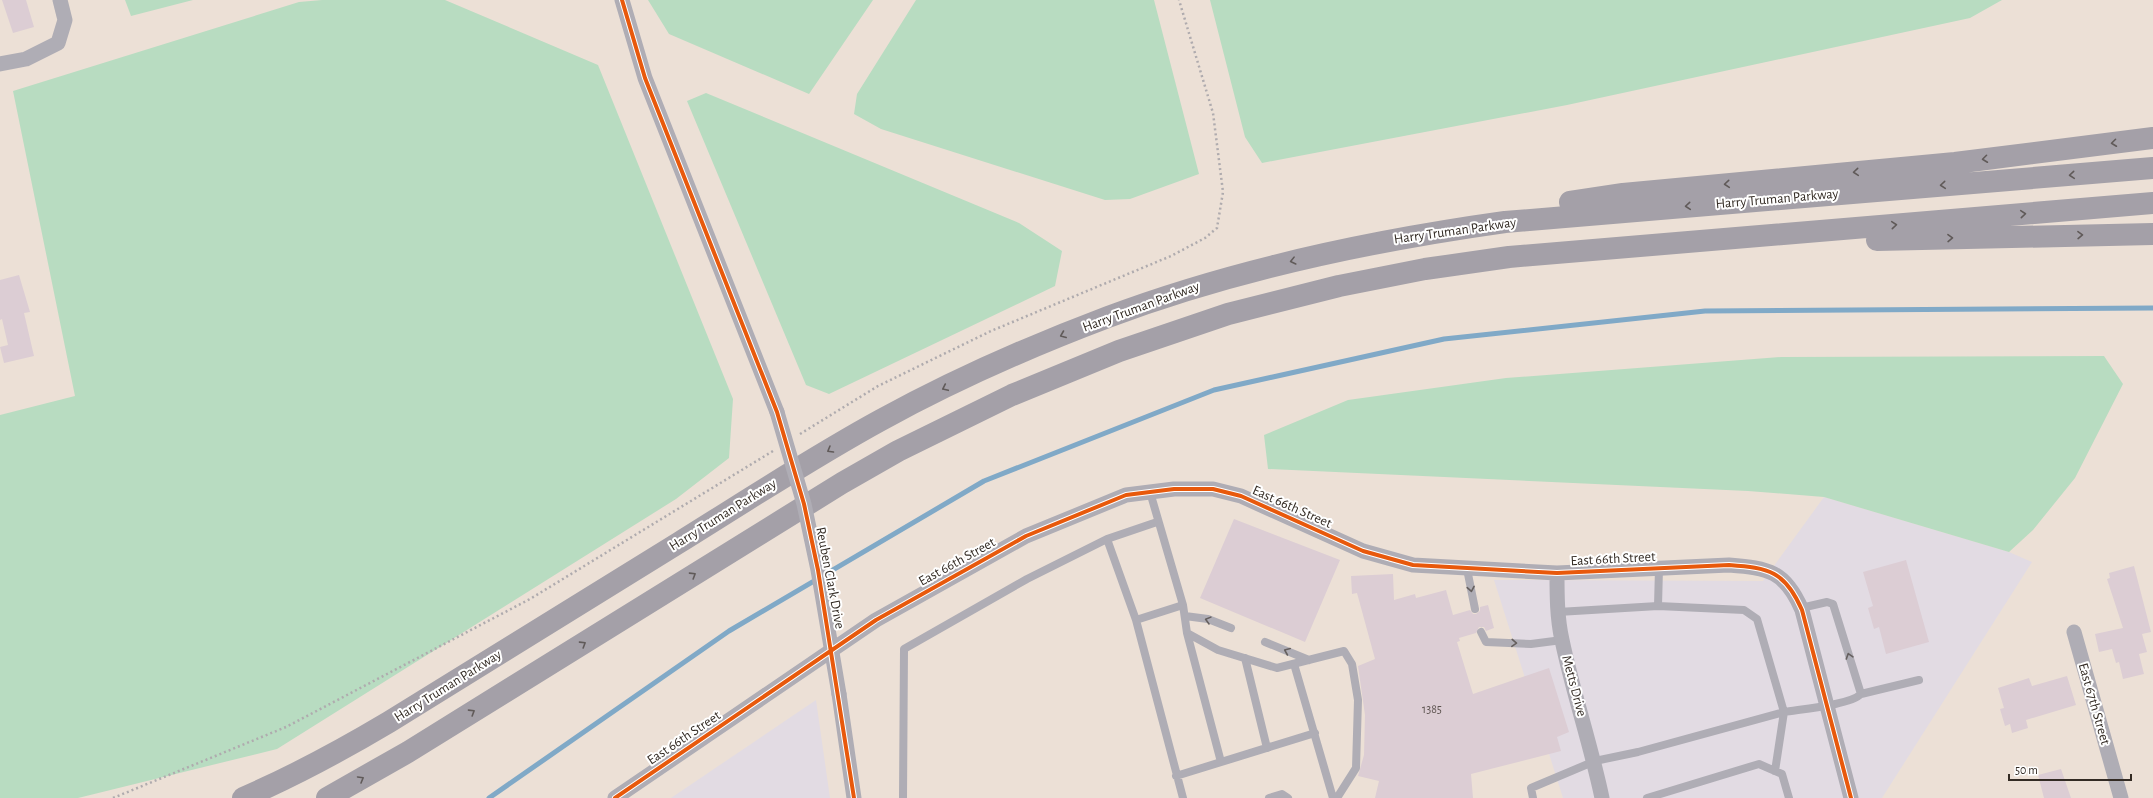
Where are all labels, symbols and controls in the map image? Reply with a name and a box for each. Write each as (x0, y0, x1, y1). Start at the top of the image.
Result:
one-way arrow (2111, 138, 2117, 147)
one-way arrow (1982, 154, 1988, 163)
one-way arrow (1853, 168, 1859, 177)
one-way arrow (2069, 170, 2075, 179)
one-way arrow (1723, 180, 1730, 189)
one-way arrow (1940, 181, 1946, 190)
street label: Harry Truman Parkway (1715, 187, 1839, 211)
one-way arrow (1685, 202, 1691, 211)
one-way arrow (2020, 210, 2026, 219)
street label: Harry Truman Parkway (1393, 215, 1517, 247)
one-way arrow (1891, 220, 1897, 229)
one-way arrow (2077, 231, 2083, 239)
one-way arrow (1947, 234, 1953, 242)
one-way arrow (1290, 256, 1297, 264)
street label: Harry Truman Parkway (1081, 279, 1201, 335)
one-way arrow (1060, 331, 1067, 339)
one-way arrow (941, 383, 949, 391)
one-way arrow (827, 445, 834, 452)
street label: Harry Truman Parkway (667, 476, 779, 554)
street label: East 66th Street (1250, 483, 1334, 531)
street label: Reuben Clark Drive (813, 526, 847, 630)
street label: East 66th Street (916, 535, 998, 589)
street label: East 66th Street (1570, 550, 1656, 568)
one-way arrow (689, 572, 696, 580)
one-way arrow (1466, 586, 1475, 592)
one-way arrow (1205, 616, 1212, 625)
one-way arrow (1511, 639, 1517, 648)
one-way arrow (579, 641, 586, 648)
street label: Harry Truman Parkway (392, 647, 504, 725)
one-way arrow (1284, 648, 1291, 656)
one-way arrow (1846, 653, 1854, 660)
street label: Metts Drive (1559, 654, 1589, 718)
street label: East 67th Street (2076, 662, 2112, 747)
house number: 1385 (1422, 703, 1442, 715)
street label: East 66th Street (645, 708, 724, 768)
one-way arrow (468, 709, 475, 717)
scale bar (2009, 756, 2131, 782)
text: 50 m (2015, 764, 2038, 776)
one-way arrow (357, 777, 364, 784)

